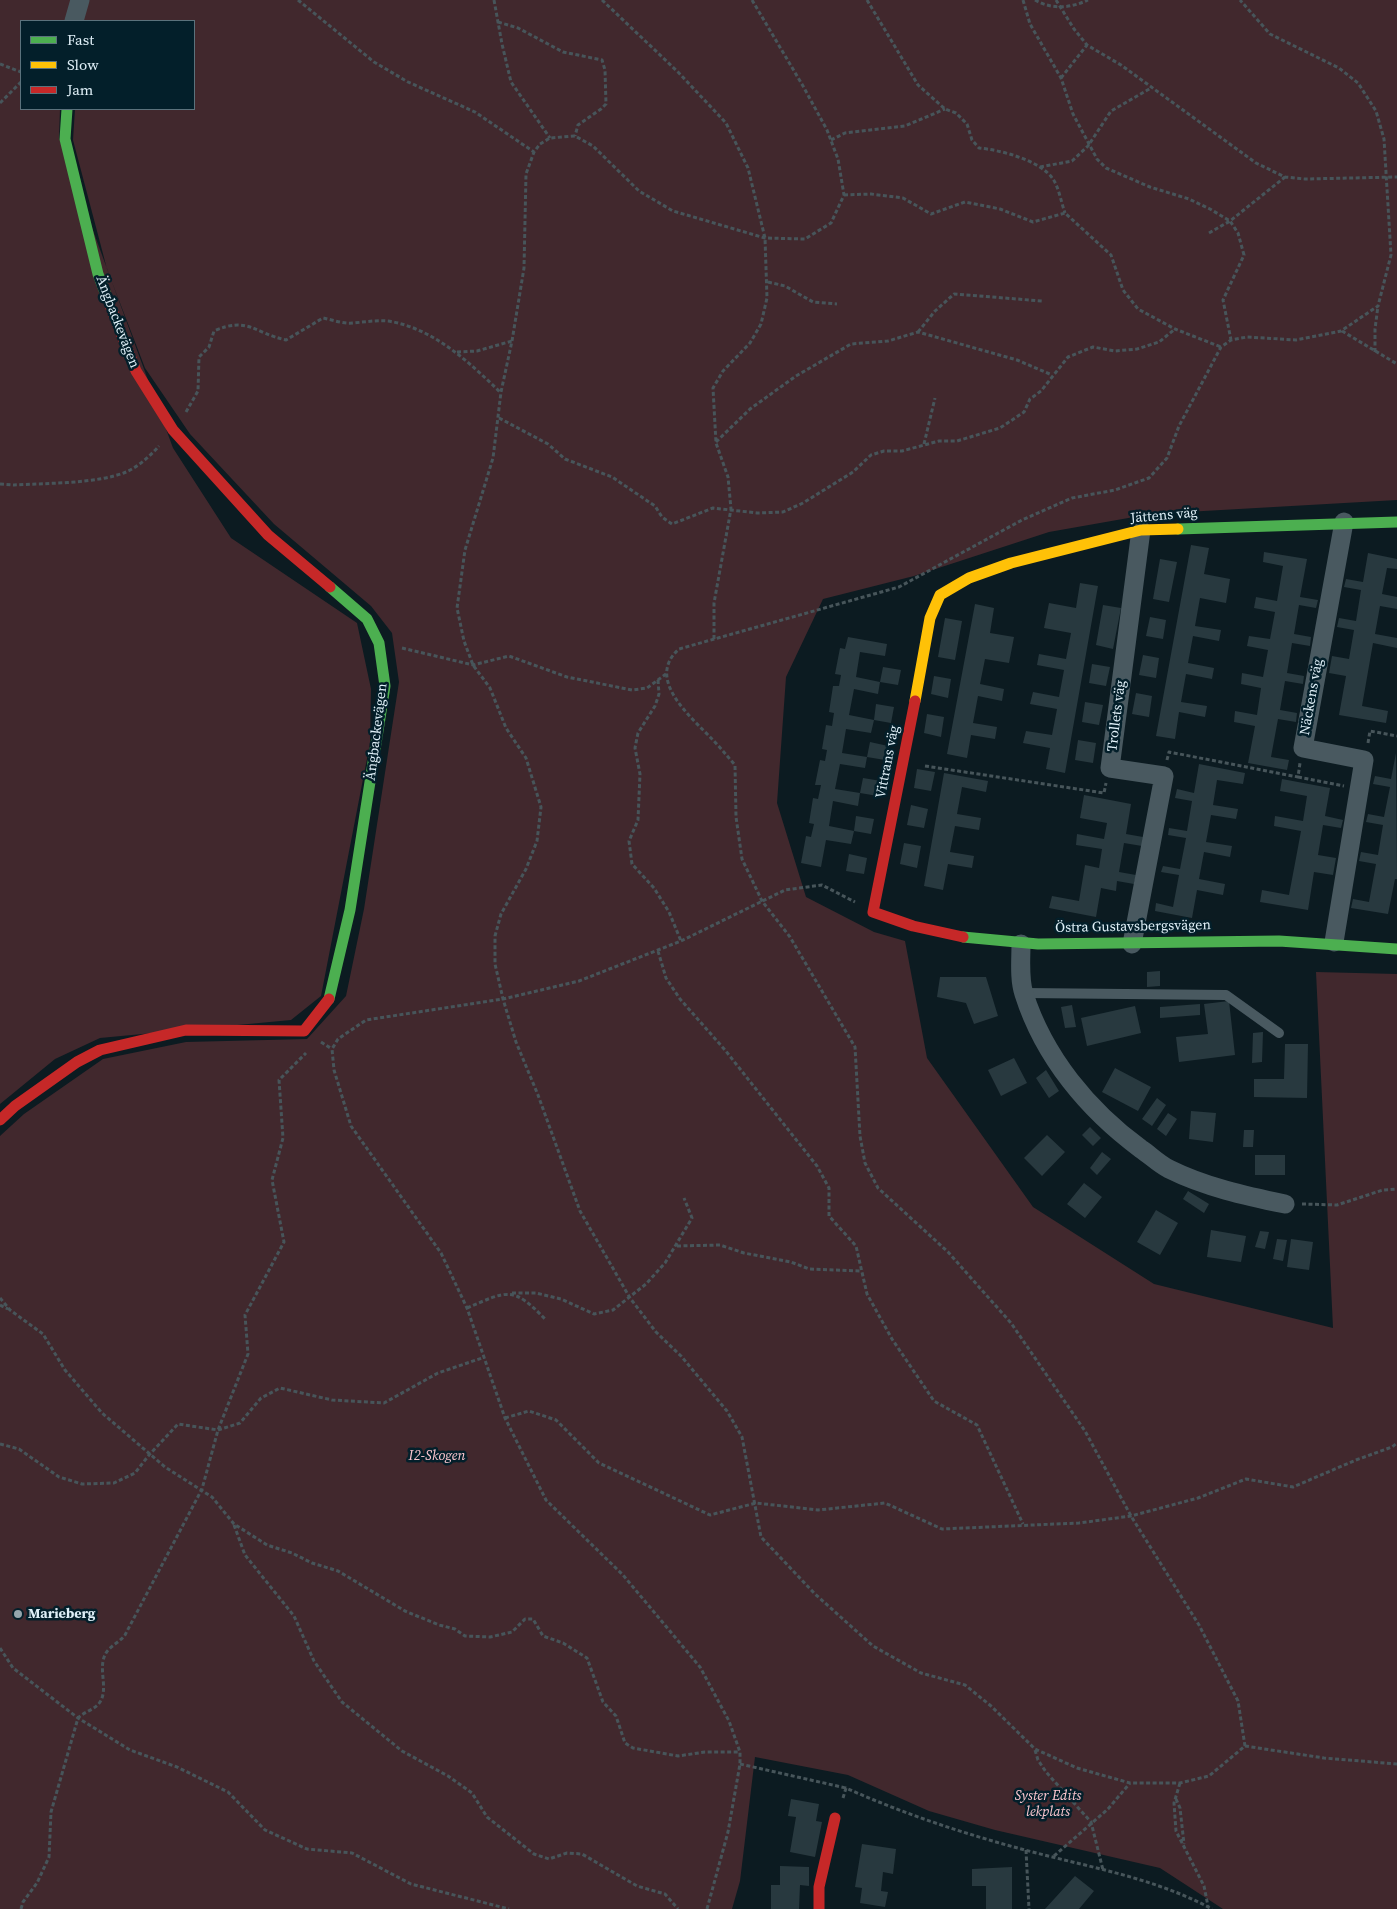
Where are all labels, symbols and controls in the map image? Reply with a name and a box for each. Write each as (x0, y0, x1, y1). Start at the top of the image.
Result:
legend (20, 20, 195, 110)
text: Fast (67, 29, 94, 50)
text: Slow (67, 54, 99, 75)
text: Jam (67, 79, 93, 100)
street label: Ängbackevägen (92, 273, 142, 371)
street label: Jättens väg (1130, 505, 1198, 527)
street label: Näckens väg (1297, 657, 1327, 737)
street label: Trollets väg (1104, 679, 1130, 753)
street label: Ängbackevägen (363, 682, 391, 782)
street label: Vittrans väg (873, 724, 903, 800)
street label: Östra Gustavsbergsvägen (1055, 917, 1211, 937)
park label: I2-Skogen (409, 1448, 465, 1464)
place label: Marieberg (28, 1606, 95, 1622)
marker: Marieberg (12, 1608, 24, 1620)
park label: Syster Edits lekplats (1015, 1788, 1081, 1820)

